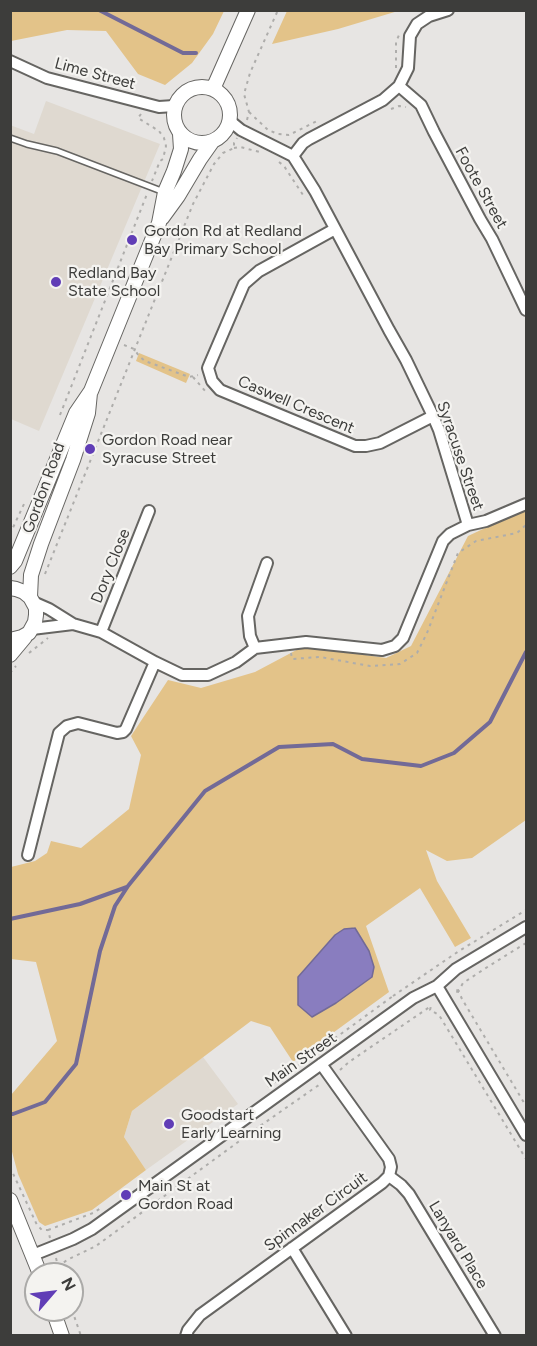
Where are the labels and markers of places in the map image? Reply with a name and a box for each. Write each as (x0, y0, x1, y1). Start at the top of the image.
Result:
place label: Gordon Rd at Redland Bay Primary School (144, 221, 302, 259)
marker: Gordon Rd at Redland Bay Primary School (125, 233, 139, 247)
place label: Redland Bay State School (68, 263, 160, 301)
marker: Redland Bay State School (49, 275, 63, 289)
place label: Gordon Road near Syracuse Street (102, 430, 232, 468)
marker: Gordon Road near Syracuse Street (83, 442, 97, 456)
place label: Goodstart Early Learning (181, 1105, 282, 1143)
marker: Goodstart Early Learning (162, 1117, 176, 1131)
place label: Main St at Gordon Road (138, 1176, 233, 1214)
marker: Main St at Gordon Road (119, 1188, 133, 1202)

